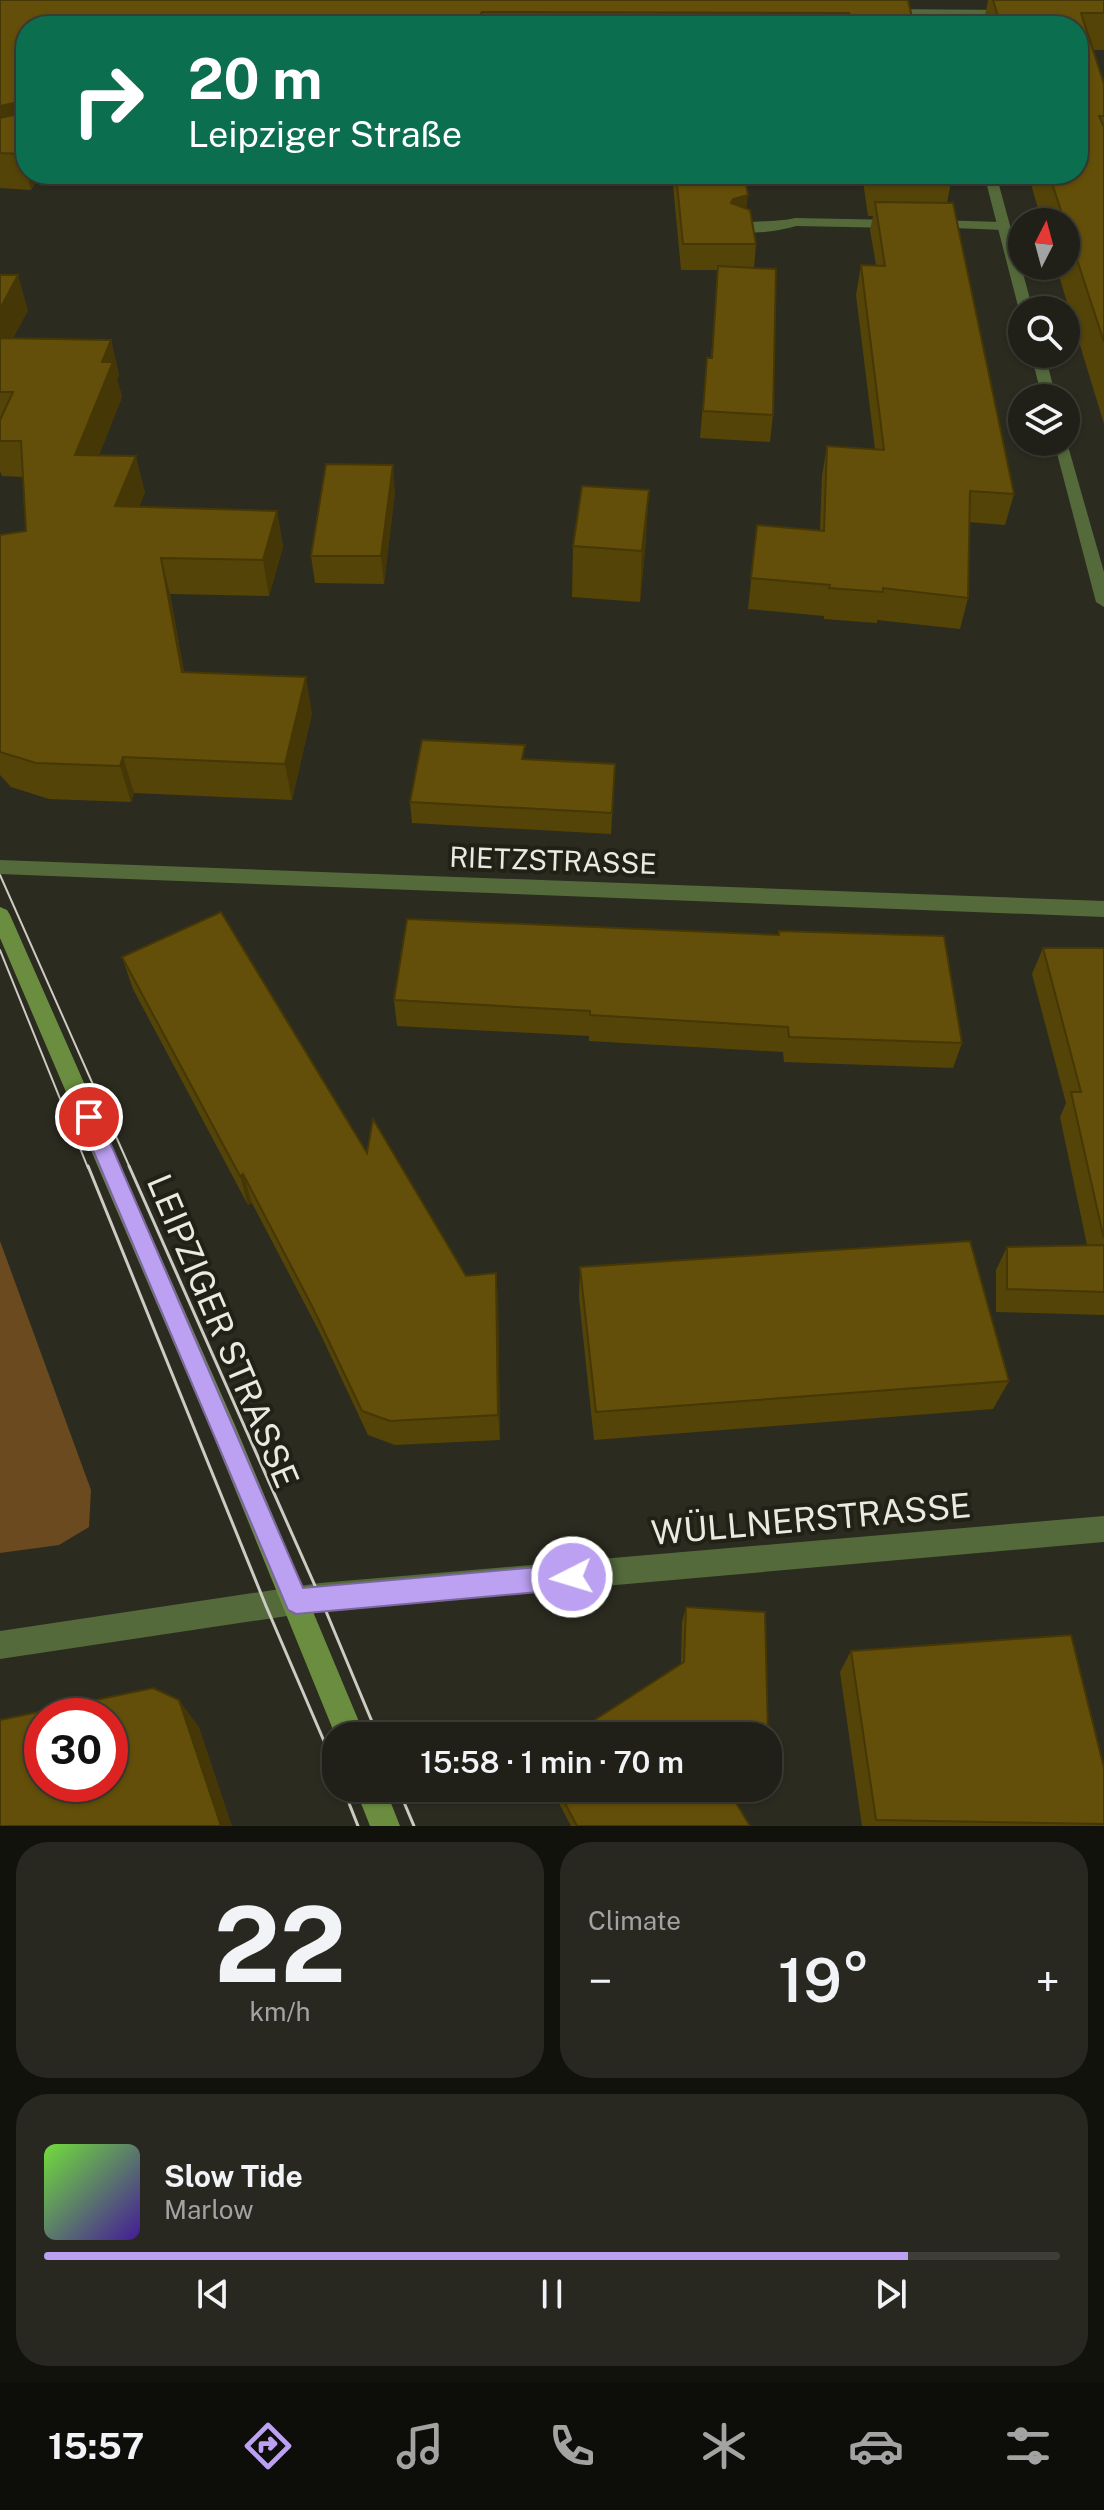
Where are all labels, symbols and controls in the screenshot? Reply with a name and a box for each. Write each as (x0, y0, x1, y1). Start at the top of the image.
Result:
text: 20 m (188, 46, 322, 112)
icon: right (56, 48, 160, 152)
text: Leipziger Straße (188, 113, 462, 155)
north arrow (1008, 208, 1080, 280)
map controls (1008, 208, 1080, 456)
button: search (1008, 296, 1080, 368)
button: layers (1008, 384, 1080, 456)
street label: RIETZSTRASSE (449, 840, 657, 880)
pin (55, 1083, 123, 1151)
icon: arrive (67, 1095, 111, 1139)
street label: LEIPZIGER STRASSE (139, 1168, 307, 1494)
street label: WÜLLNERSTRASSE (649, 1484, 972, 1553)
position arrow (530, 1535, 614, 1619)
speed limit sign: 30 (24, 1698, 128, 1802)
text: 15:58 · 1 min · 70 m (420, 1744, 684, 1780)
text: 22 (214, 1883, 346, 2005)
text: Climate (588, 1905, 681, 1936)
text: 19° (778, 1945, 870, 2016)
text: − (588, 1955, 612, 2007)
text: + (1036, 1955, 1060, 2007)
text: km/h (249, 1996, 311, 2027)
text: Slow Tide (164, 2158, 303, 2194)
text: Marlow (164, 2194, 254, 2225)
icon: previous (191, 2272, 235, 2316)
icon: pause (530, 2272, 574, 2316)
icon: next (869, 2272, 913, 2316)
icon: directions (240, 2418, 296, 2474)
icon: music (392, 2418, 448, 2474)
icon: phone (544, 2418, 600, 2474)
icon: climate (696, 2418, 752, 2474)
icon: car (848, 2418, 904, 2474)
icon: filters (1000, 2418, 1056, 2474)
text: 15:57 (48, 2425, 144, 2467)

